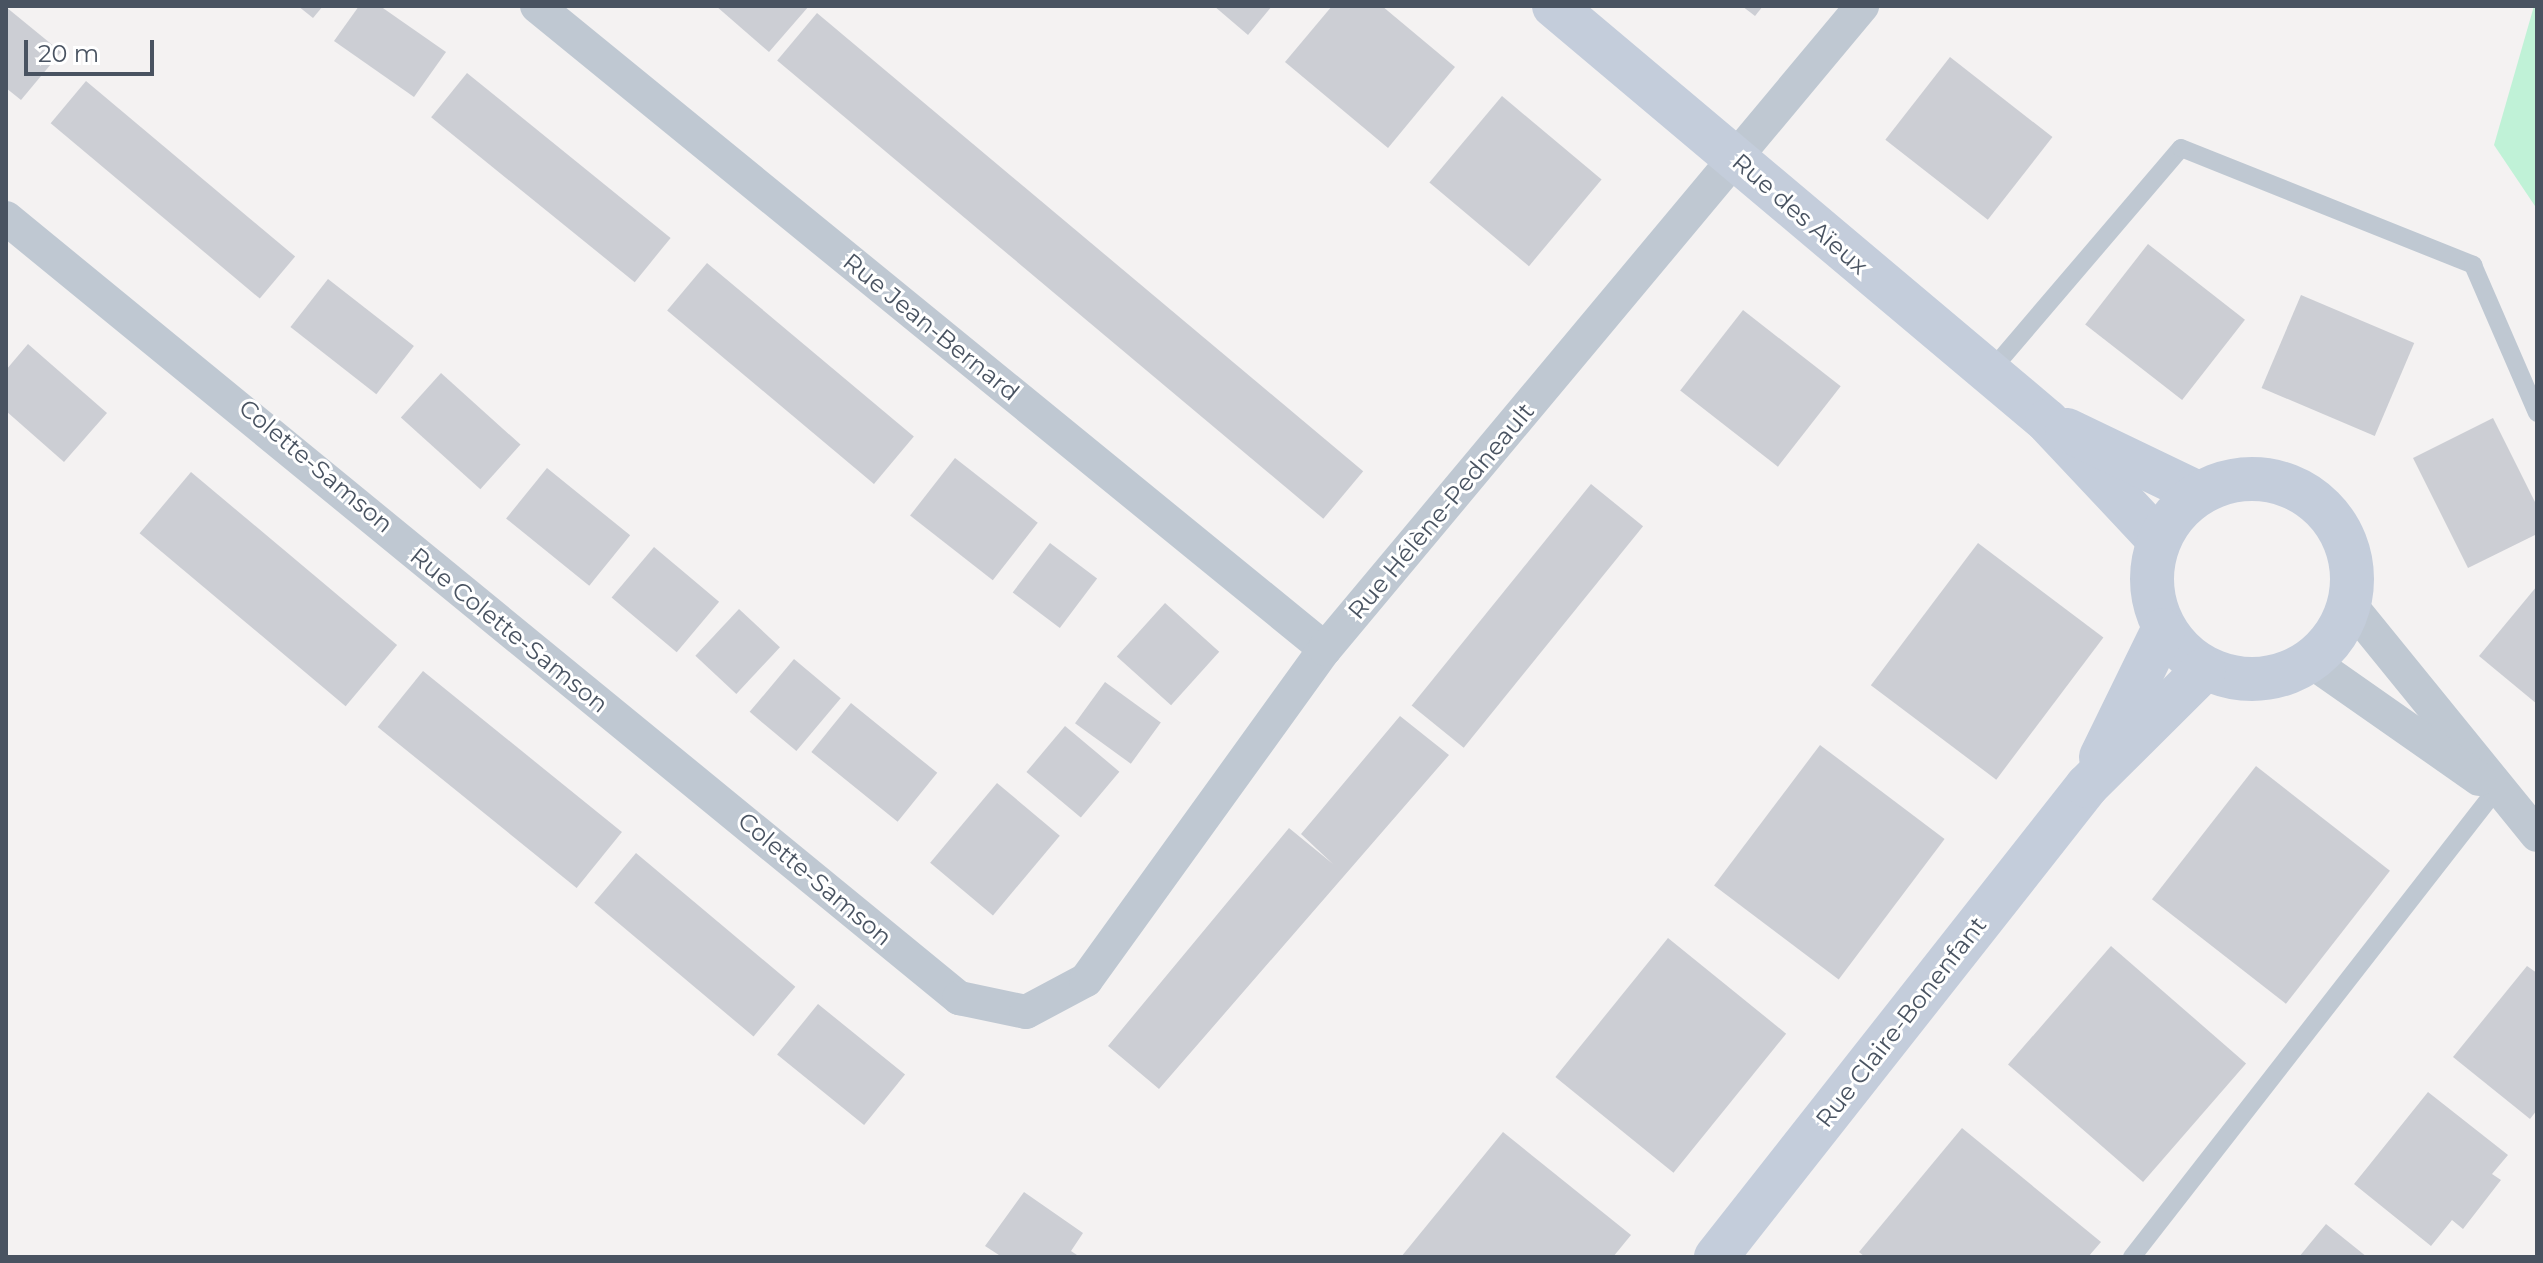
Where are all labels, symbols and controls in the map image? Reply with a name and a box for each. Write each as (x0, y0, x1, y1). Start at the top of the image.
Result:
scale bar (28, 24, 158, 74)
text: 20 m (38, 39, 99, 68)
street label: Rue des Aïeux (1726, 147, 1874, 281)
street label: Rue Jean-Bernard (837, 247, 1025, 407)
street label: Colette-Samson (233, 393, 399, 539)
street label: Rue Hélène-Pedneault (1342, 397, 1540, 625)
street label: Rue Colette-Samson (404, 541, 614, 719)
street label: Colette-Samson (732, 806, 898, 952)
street label: Rue Claire-Bonenfant (1810, 911, 1992, 1133)

